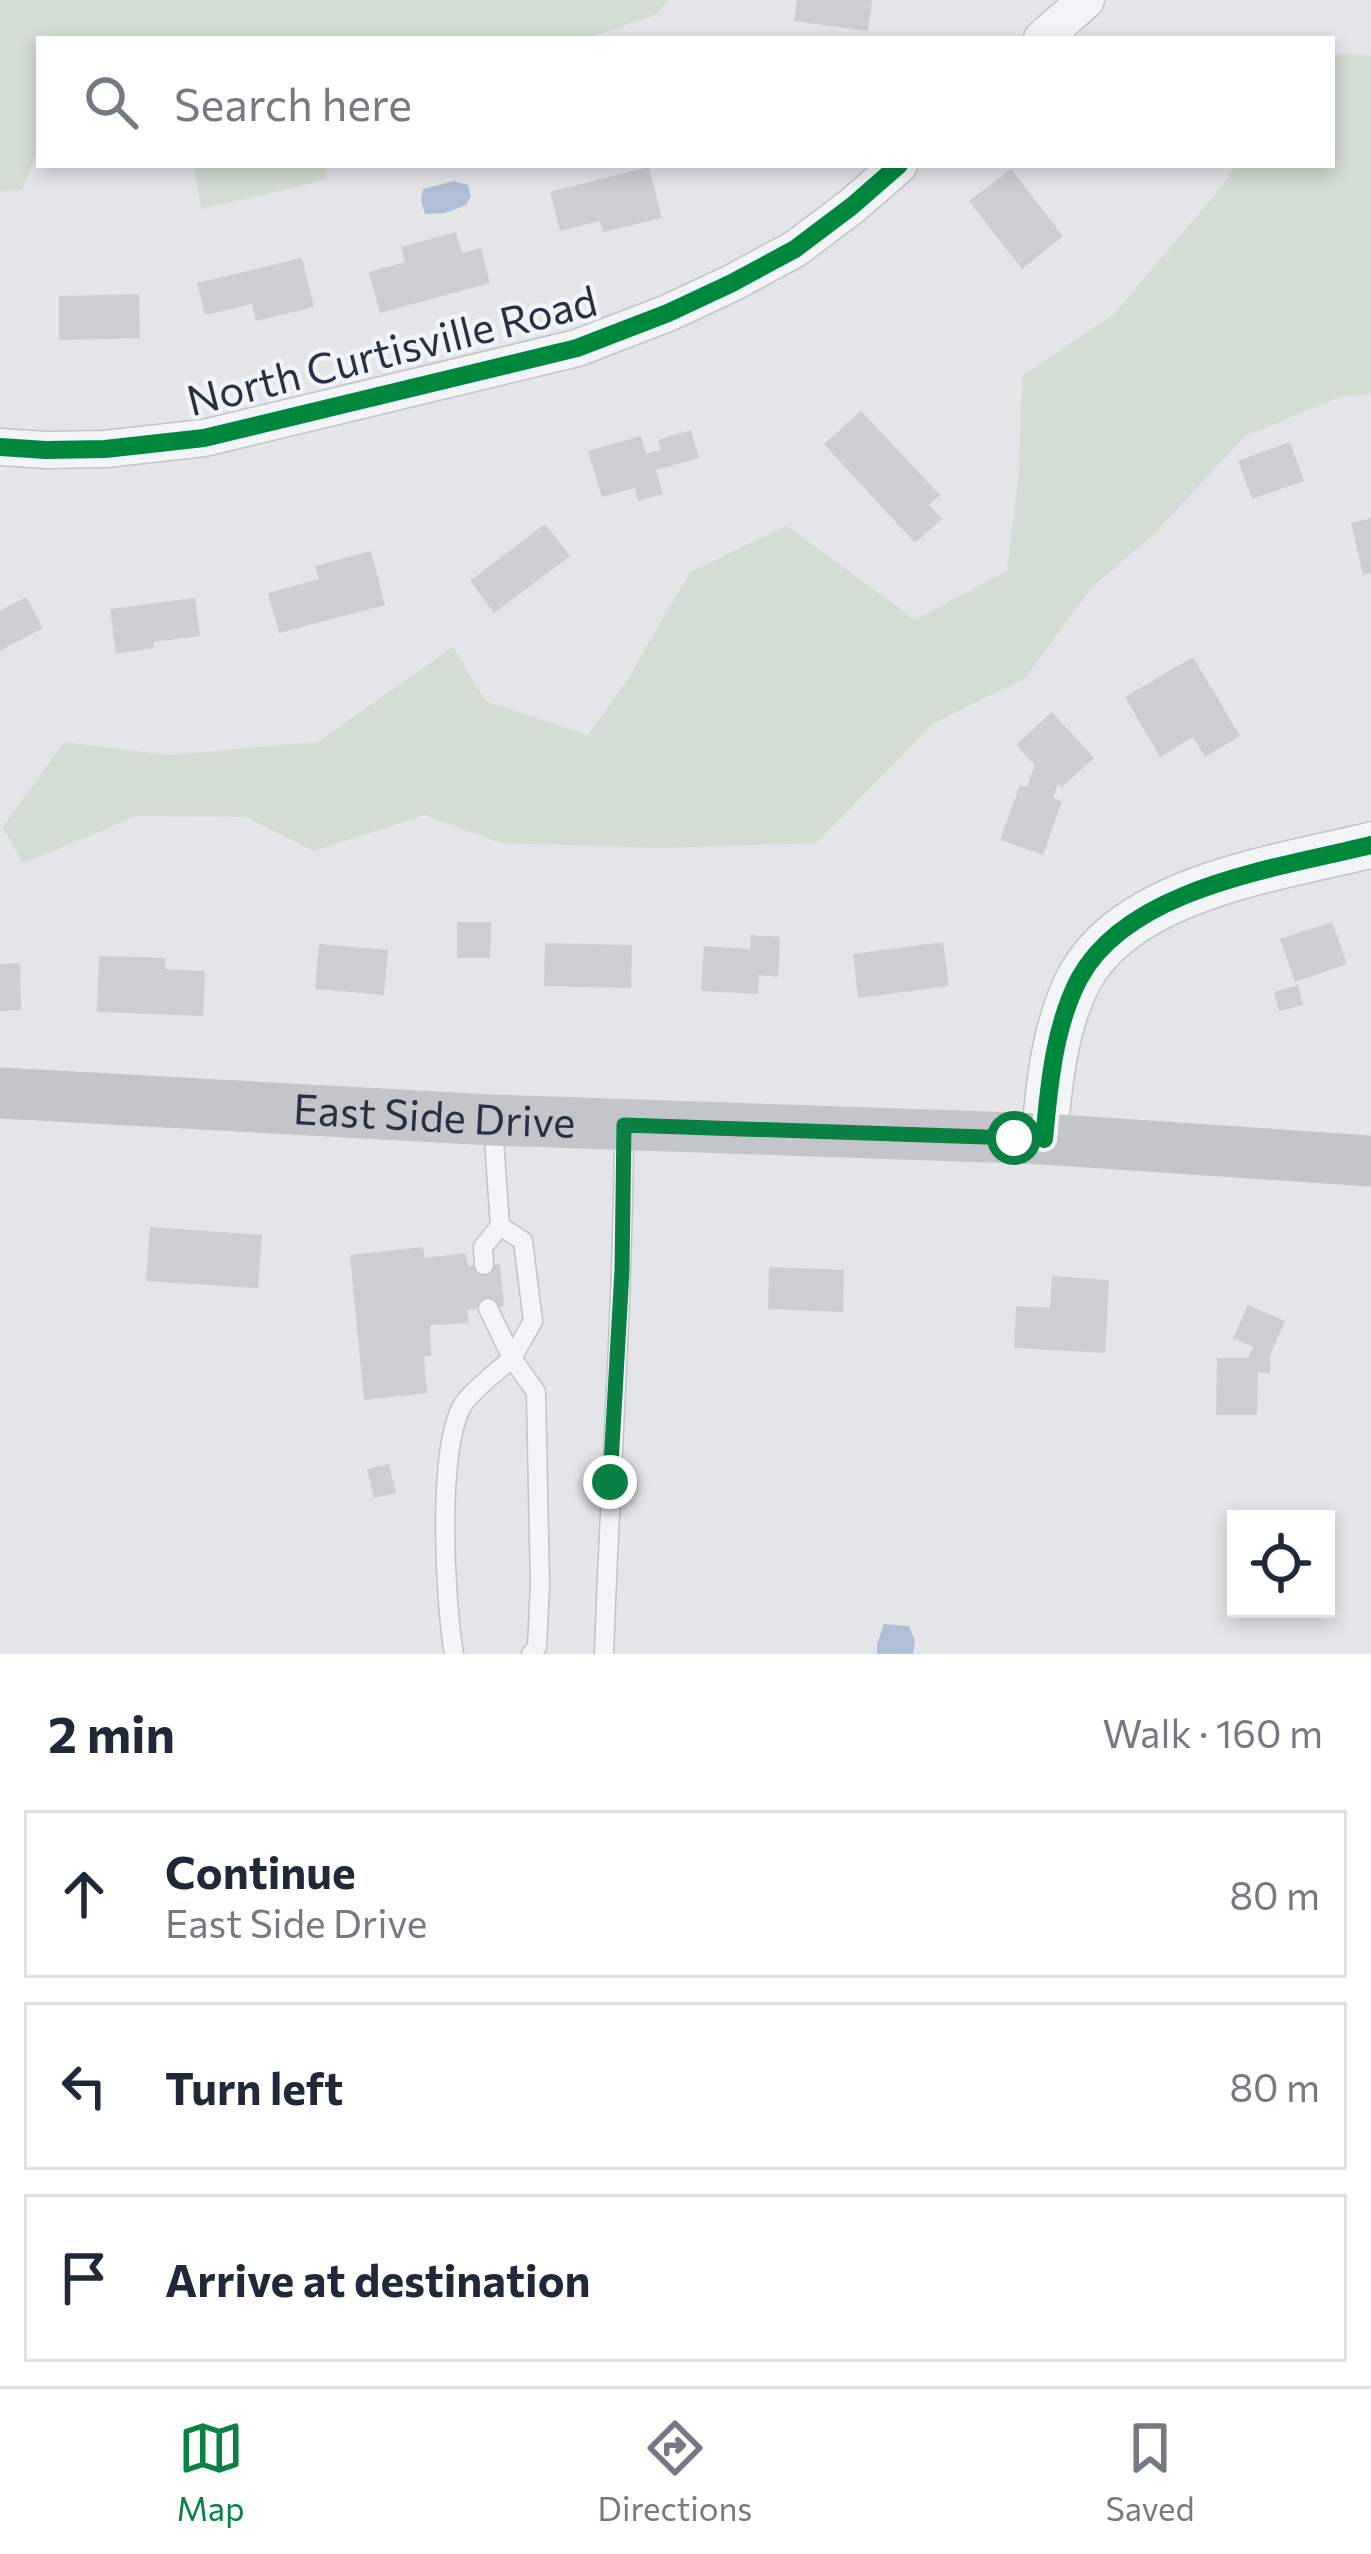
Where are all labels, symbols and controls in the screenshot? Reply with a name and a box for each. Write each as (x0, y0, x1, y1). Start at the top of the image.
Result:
search box (36, 36, 1335, 168)
icon: search (78, 69, 144, 135)
text: Search here (174, 75, 412, 130)
street label: North Curtisville Road (181, 273, 602, 425)
street label: East Side Drive (292, 1081, 576, 1147)
route start (987, 1111, 1041, 1165)
route end (583, 1455, 637, 1509)
map controls (1227, 1510, 1335, 1618)
button: locate (1227, 1510, 1335, 1618)
text: 2 min (48, 1701, 175, 1764)
text: Walk · 160 m (1102, 1708, 1323, 1756)
text: Continue (165, 1843, 356, 1898)
icon: ahead (51, 1861, 117, 1927)
text: 80 m (1229, 1870, 1320, 1918)
text: East Side Drive (165, 1898, 427, 1946)
icon: left (51, 2053, 117, 2119)
text: Turn left (165, 2059, 343, 2114)
text: 80 m (1229, 2062, 1320, 2110)
icon: arrive (51, 2245, 117, 2311)
text: Arrive at destination (165, 2251, 591, 2306)
tab: Map (177, 2415, 245, 2528)
tab: Directions (598, 2415, 752, 2528)
tab: Saved (1105, 2415, 1194, 2528)

